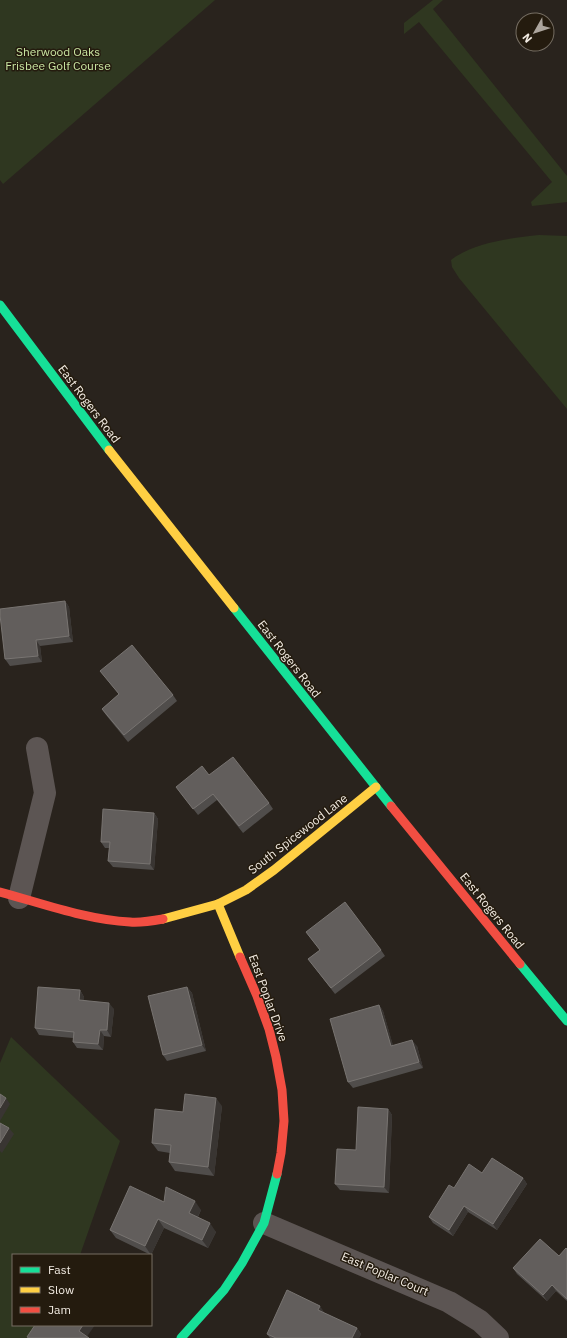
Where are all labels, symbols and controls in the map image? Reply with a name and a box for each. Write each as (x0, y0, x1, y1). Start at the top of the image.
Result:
north arrow (515, 12, 555, 52)
text: N (519, 31, 535, 46)
park label: Sherwood Oaks Frisbee Golf Course (5, 44, 111, 73)
street label: East Rogers Road (55, 362, 124, 446)
street label: East Rogers Road (255, 617, 324, 700)
street label: South Spicewood Lane (245, 790, 351, 877)
street label: East Rogers Road (457, 869, 528, 952)
street label: East Poplar Drive (246, 952, 291, 1044)
street label: East Poplar Court (339, 1248, 431, 1299)
legend (12, 1254, 152, 1326)
text: Fast (48, 1262, 71, 1277)
text: Slow (48, 1282, 74, 1297)
text: Jam (48, 1302, 71, 1317)

